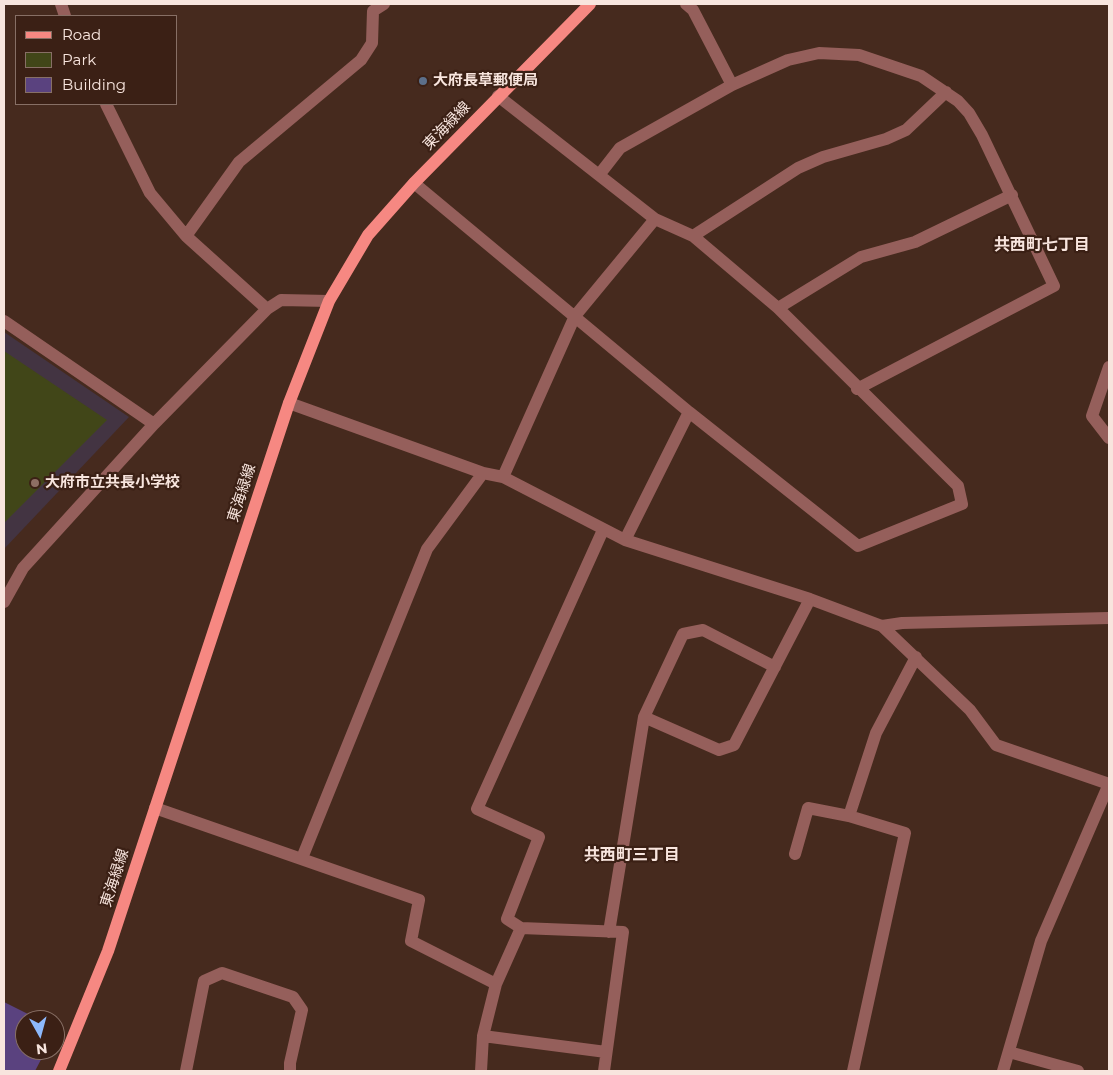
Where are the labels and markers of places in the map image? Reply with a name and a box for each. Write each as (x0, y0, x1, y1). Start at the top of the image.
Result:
place label: 大府長草郵便局 (433, 72, 538, 90)
marker: 大府長草郵便局 (417, 75, 429, 87)
place label: 大府市立共長小学校 (45, 474, 180, 492)
marker: 大府市立共長小学校 (29, 477, 41, 489)

